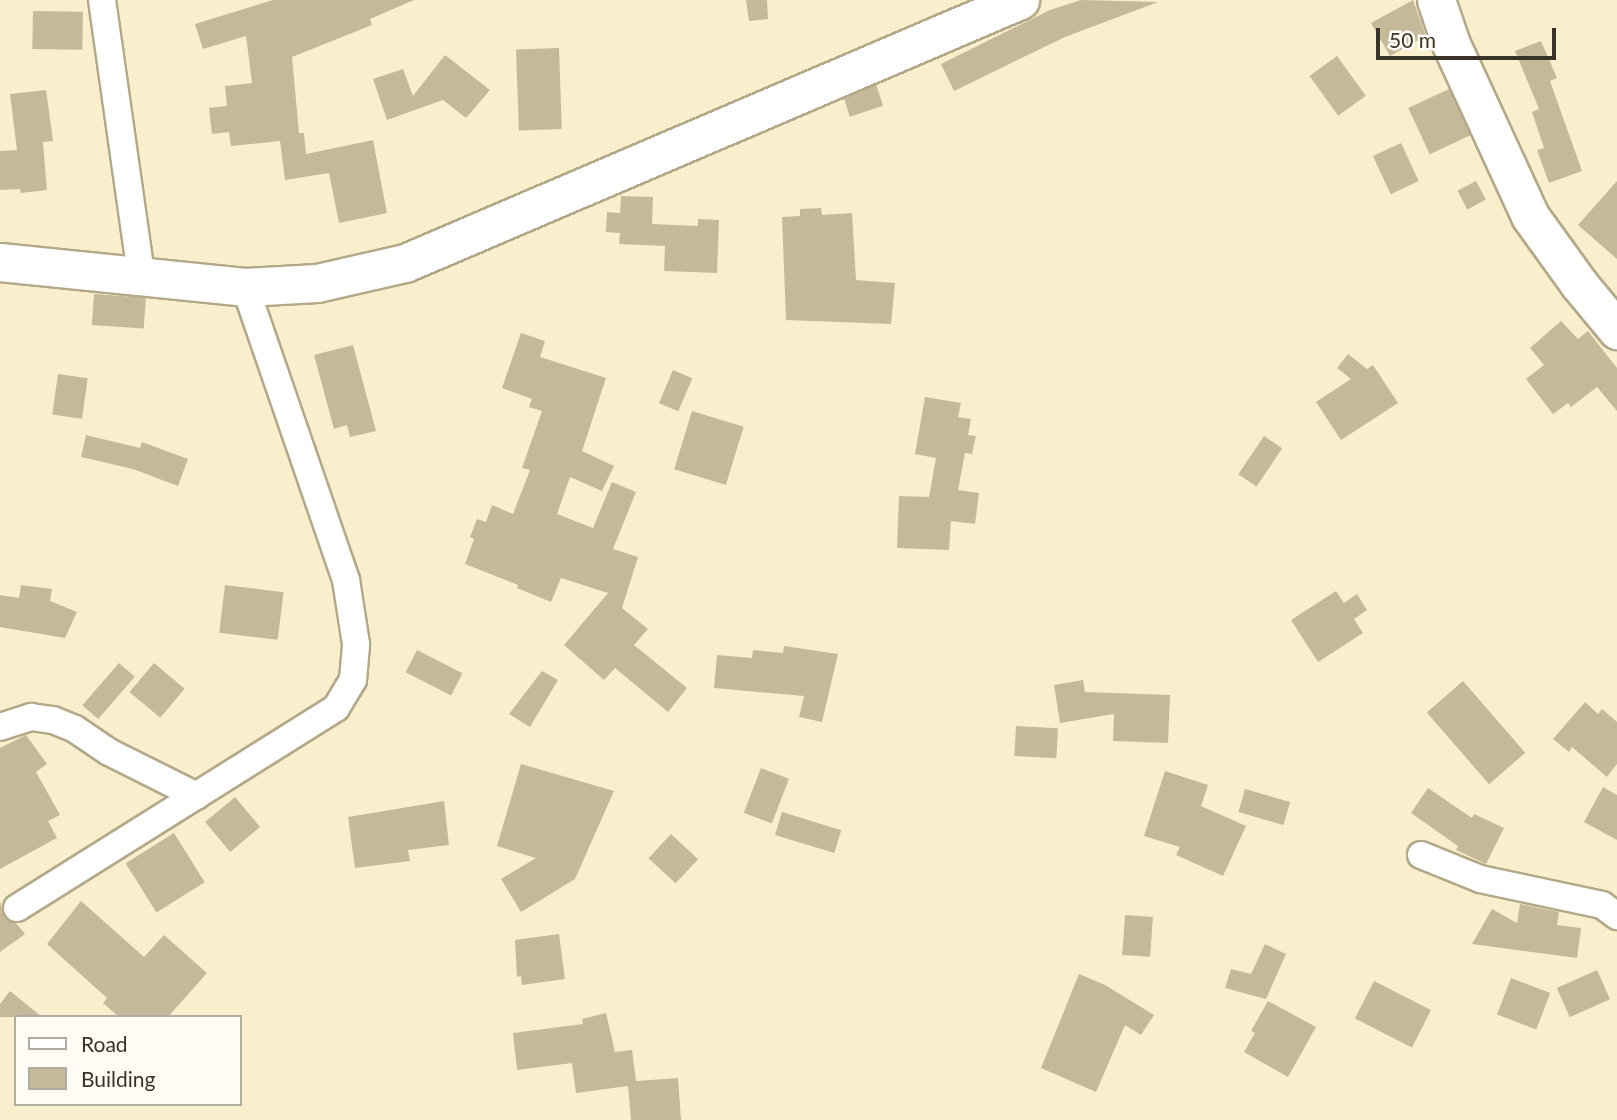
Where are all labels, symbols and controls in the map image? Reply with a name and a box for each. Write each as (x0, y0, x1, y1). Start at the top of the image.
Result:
scale bar (1379, 14, 1559, 58)
text: 50 m (1389, 27, 1436, 52)
legend (14, 1015, 242, 1106)
text: Road (81, 1031, 128, 1056)
text: Building (81, 1066, 156, 1091)

